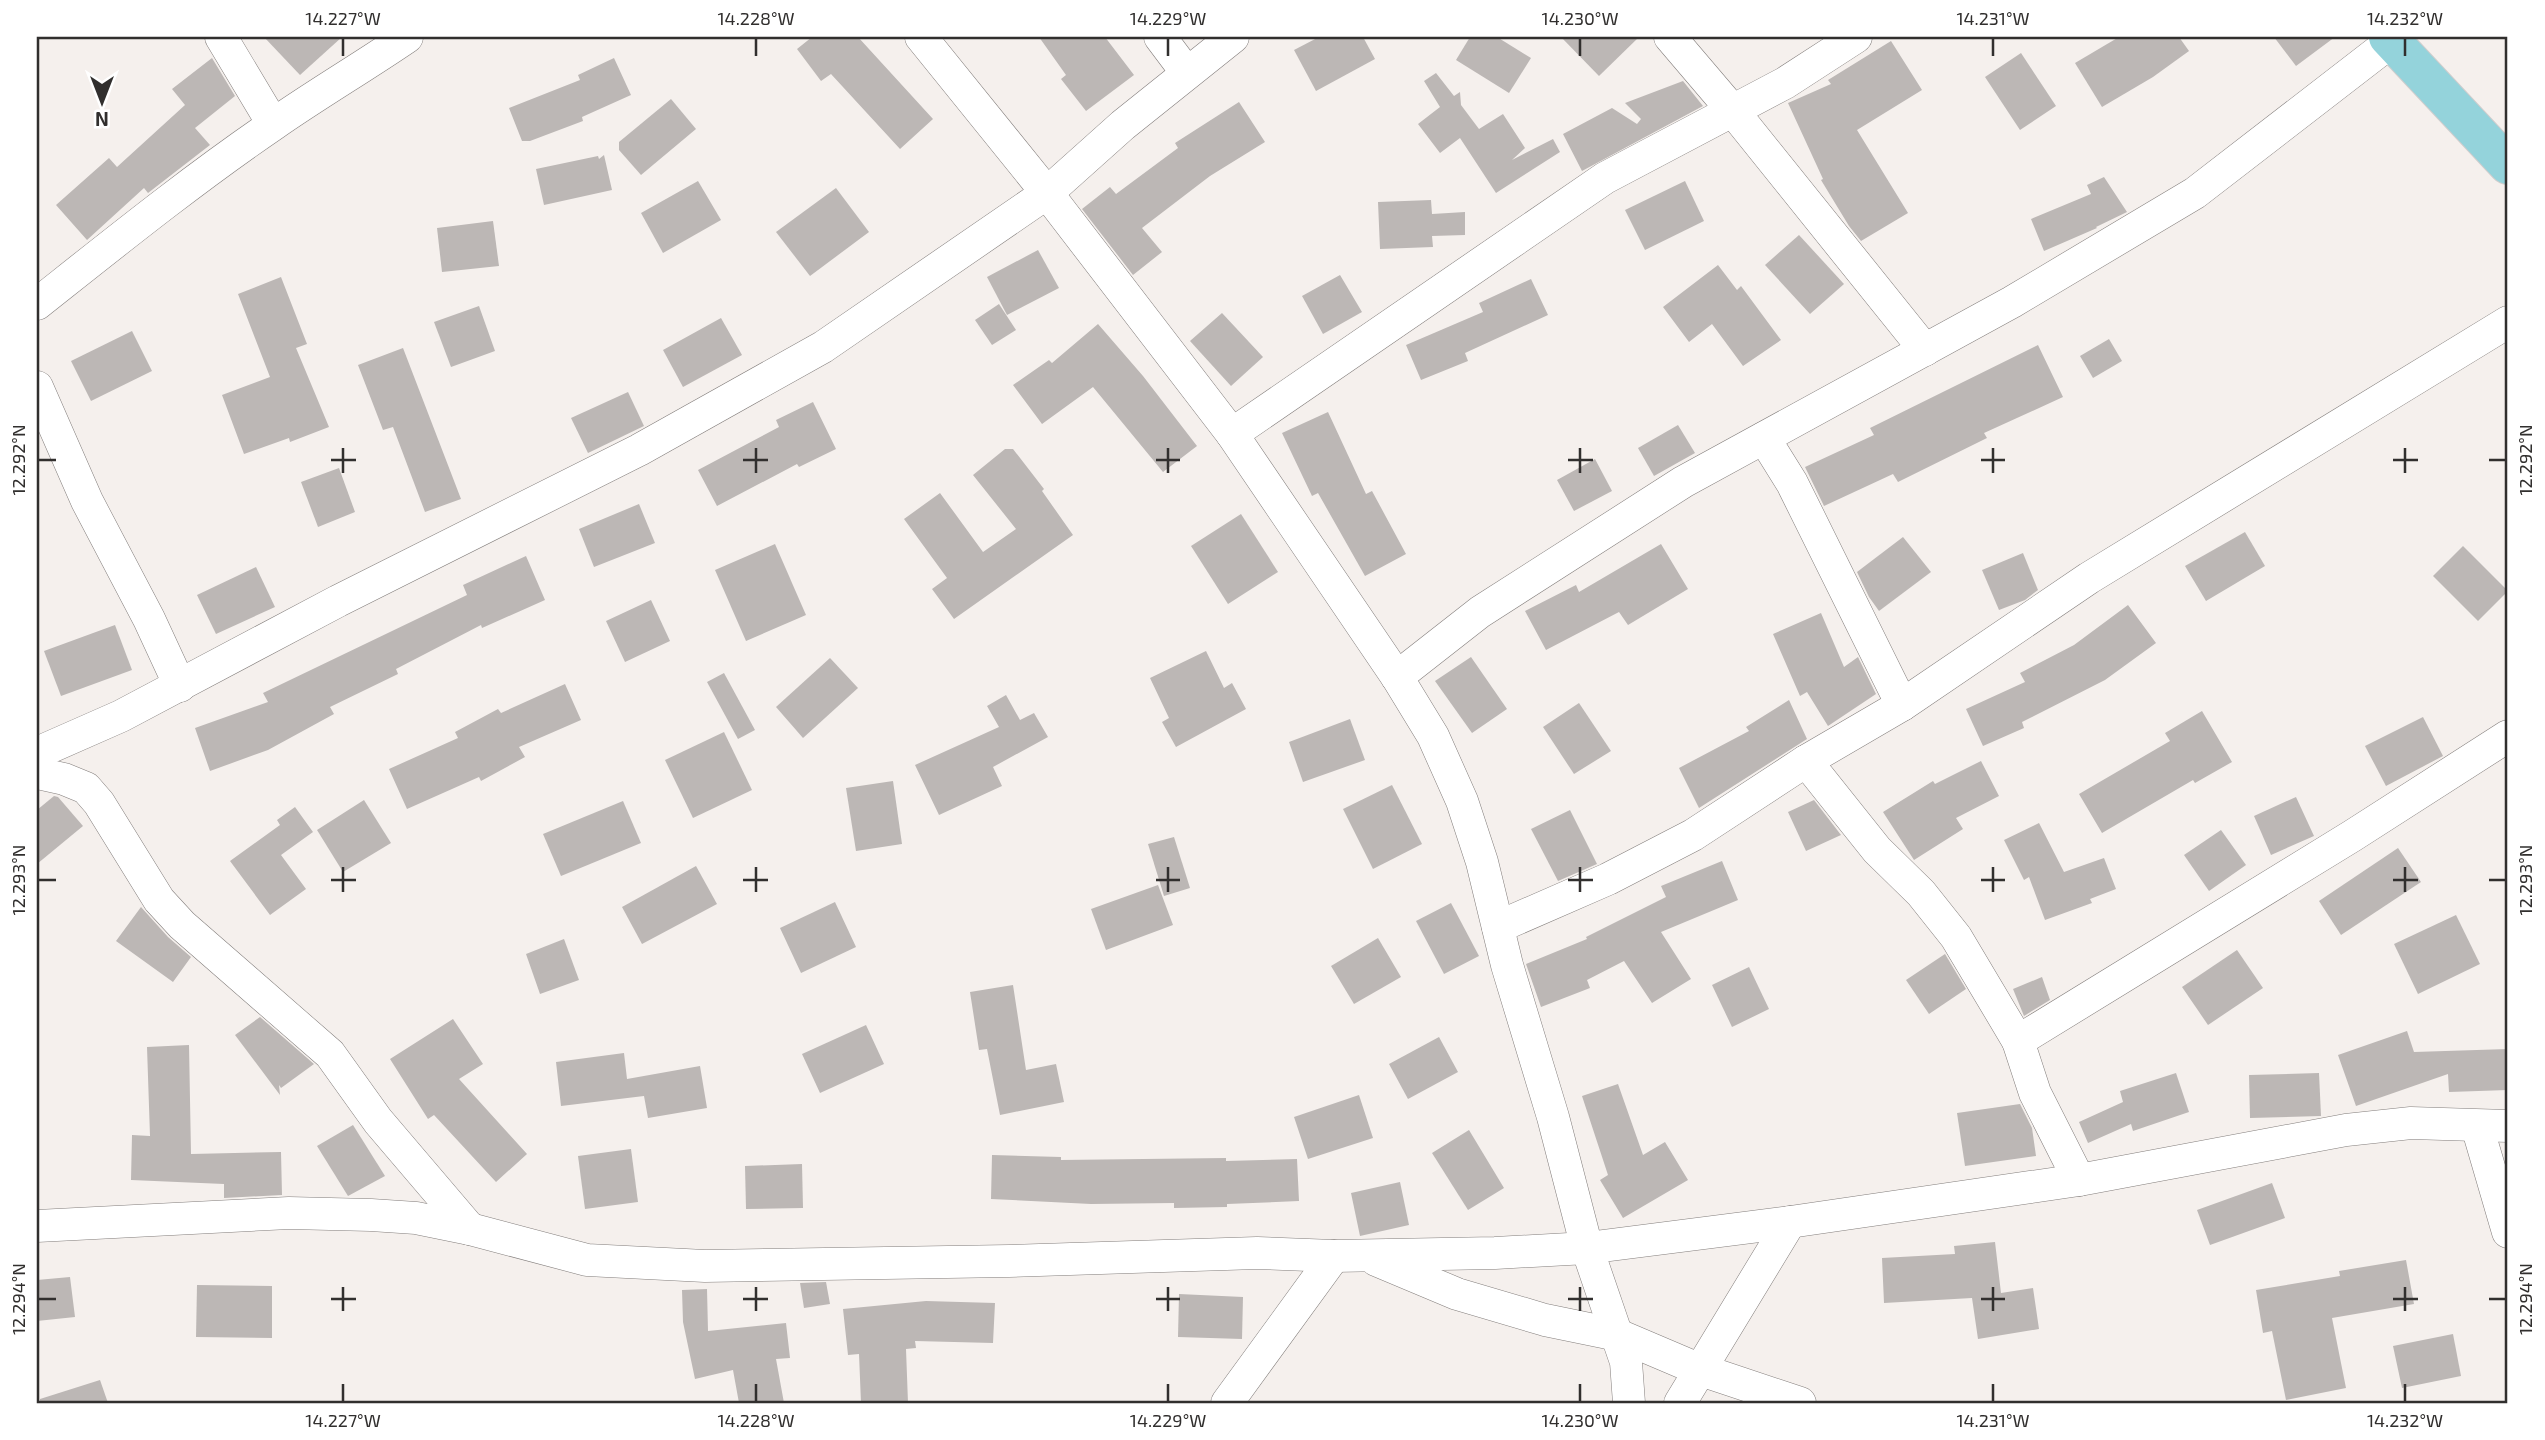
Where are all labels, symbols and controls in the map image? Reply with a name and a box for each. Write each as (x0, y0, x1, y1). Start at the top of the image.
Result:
text: 14.227°W (305, 7, 381, 29)
text: 14.228°W (717, 7, 795, 29)
text: 14.229°W (1130, 7, 1206, 29)
text: 14.230°W (1542, 7, 1618, 29)
text: 14.231°W (1956, 7, 2030, 29)
text: 14.232°W (2367, 7, 2443, 29)
north arrow (66, 66, 136, 136)
text: N (95, 108, 109, 131)
text: 12.292°N (7, 424, 29, 496)
text: 12.292°N (2514, 424, 2536, 496)
text: 12.293°N (7, 844, 29, 916)
text: 12.293°N (2514, 844, 2536, 916)
text: 12.294°N (7, 1263, 29, 1335)
text: 12.294°N (2514, 1263, 2536, 1335)
text: 14.227°W (305, 1409, 381, 1431)
text: 14.228°W (717, 1409, 795, 1431)
text: 14.229°W (1130, 1409, 1206, 1431)
text: 14.230°W (1542, 1409, 1618, 1431)
text: 14.231°W (1956, 1409, 2030, 1431)
text: 14.232°W (2367, 1409, 2443, 1431)

